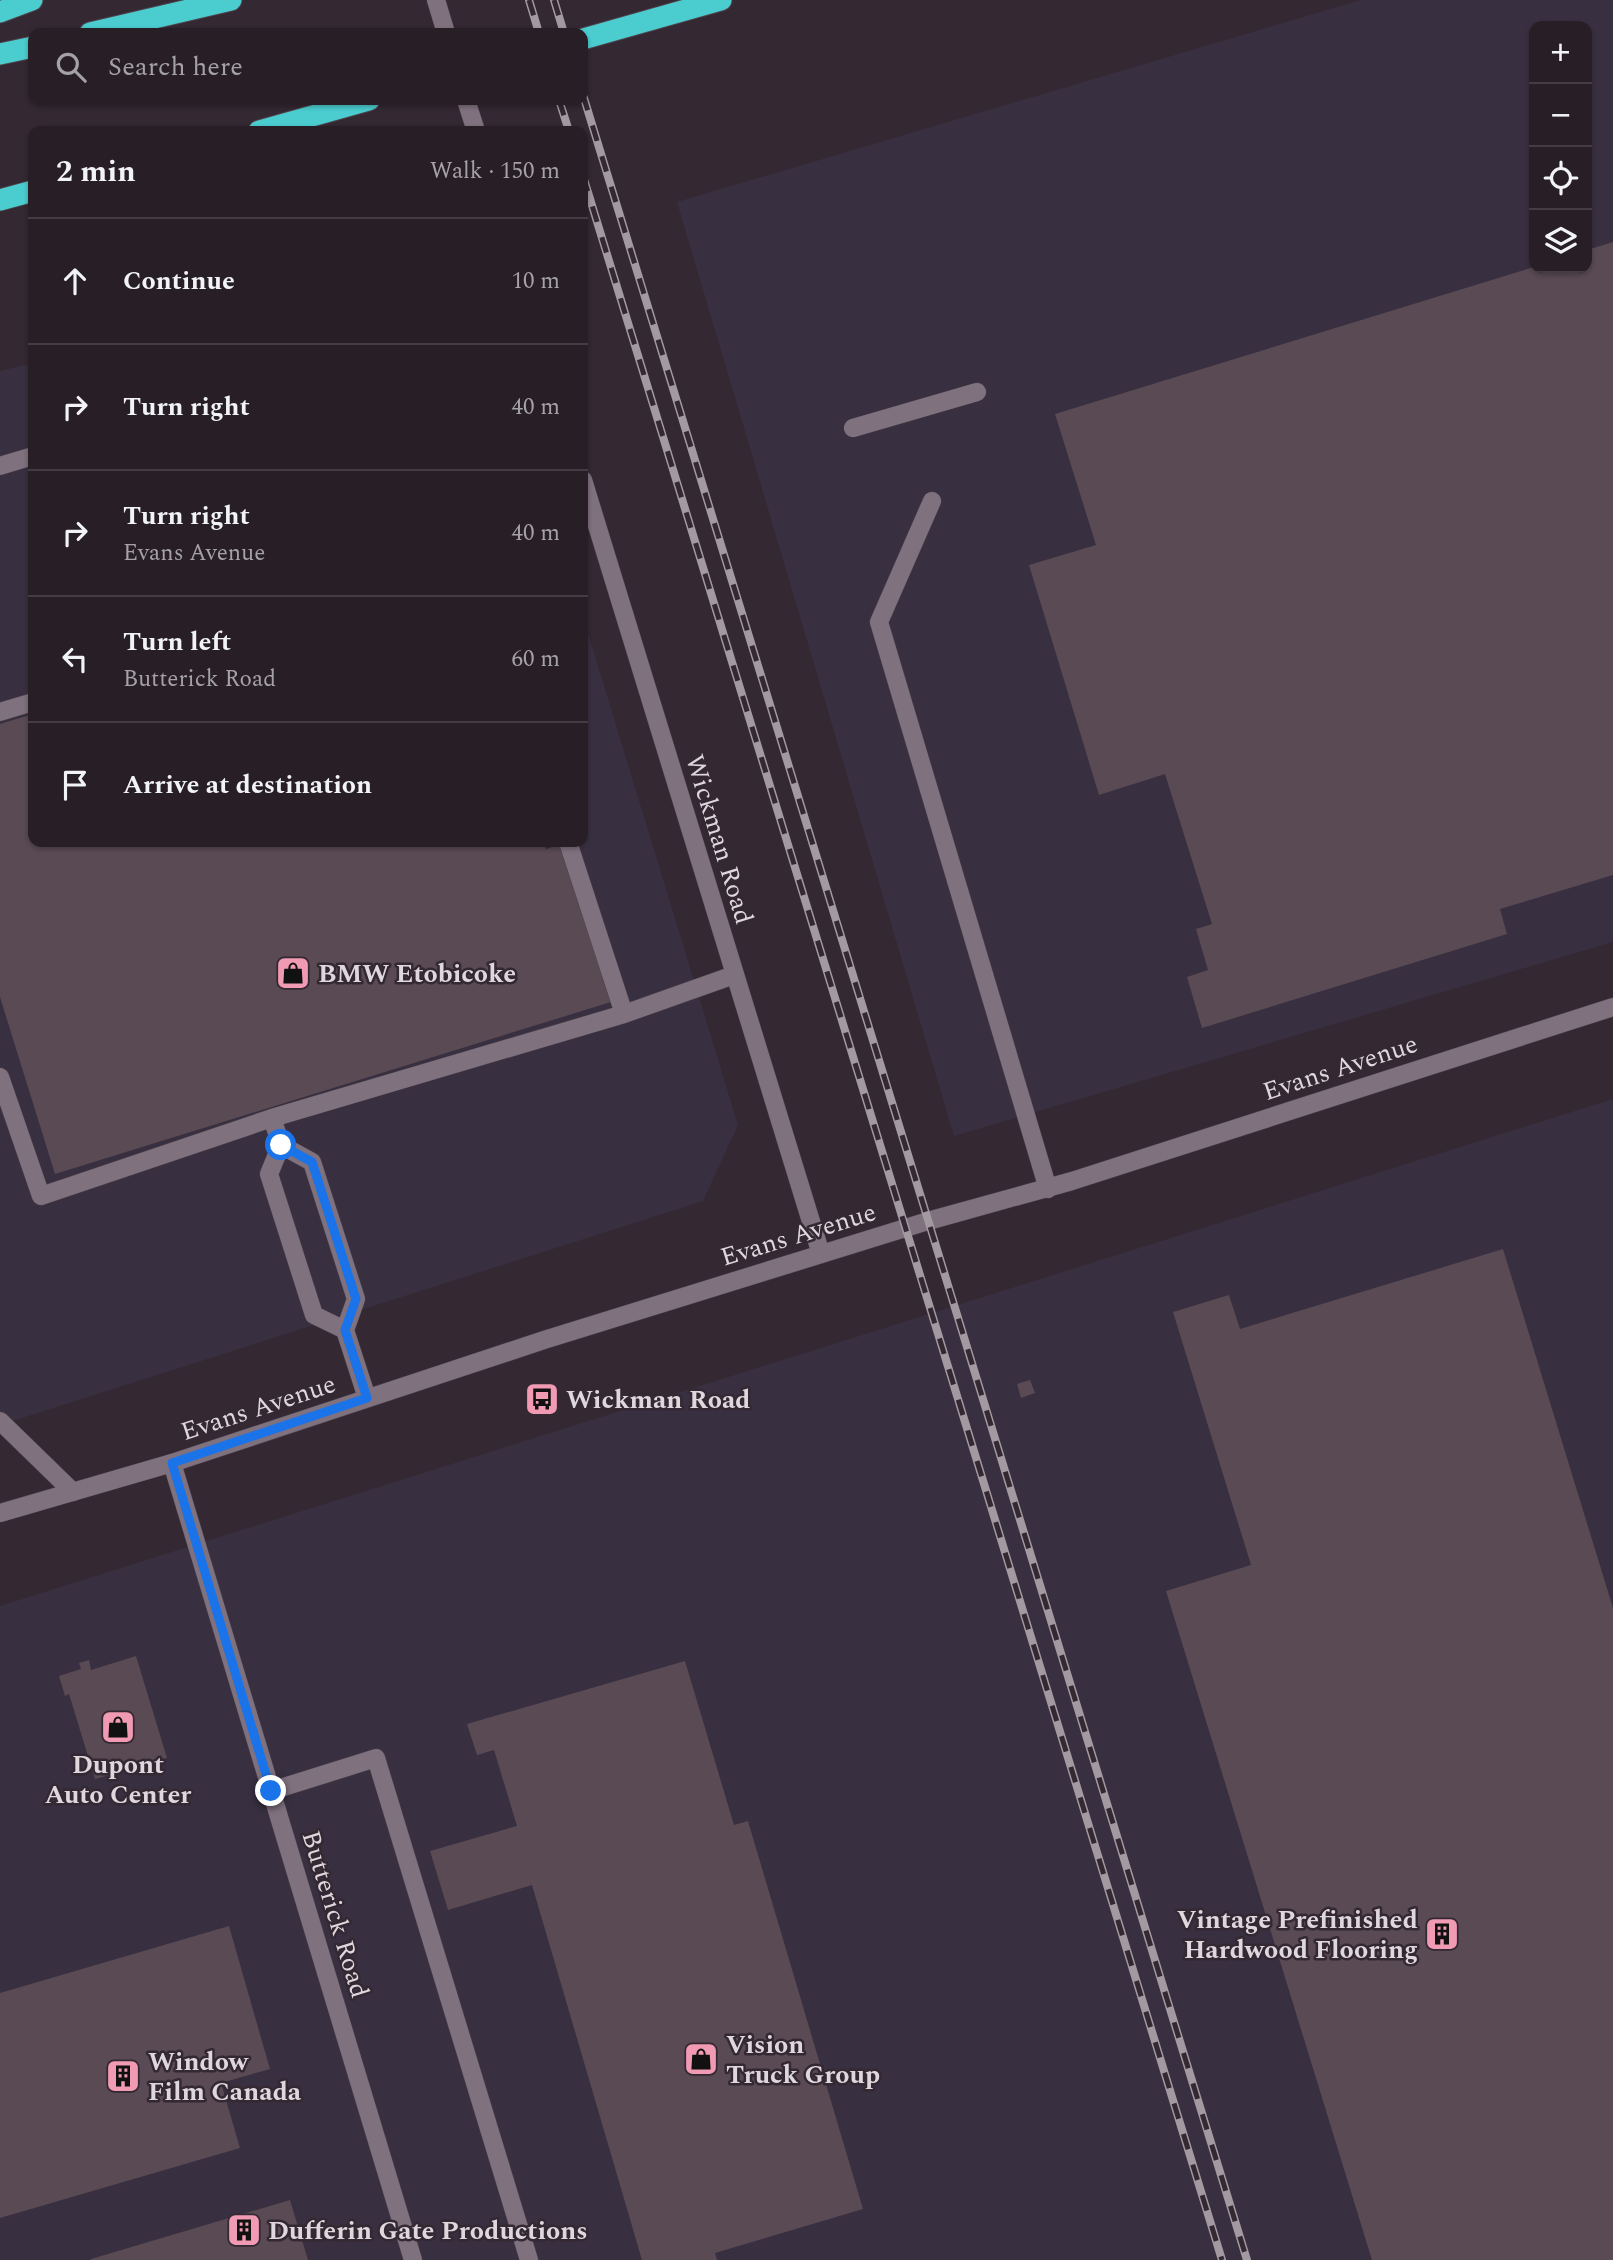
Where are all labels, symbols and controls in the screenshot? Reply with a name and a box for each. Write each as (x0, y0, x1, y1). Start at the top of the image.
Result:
map controls (1529, 21, 1592, 273)
button: + (1529, 21, 1592, 84)
search box (28, 28, 588, 105)
text: Search here (108, 47, 243, 87)
icon: search (52, 48, 90, 86)
button: − (1529, 84, 1592, 147)
button: locate (1529, 147, 1592, 210)
text: 2 min (56, 149, 136, 195)
text: Walk · 150 m (430, 154, 560, 189)
button: layers (1529, 210, 1592, 273)
text: Continue (123, 261, 235, 301)
icon: ahead (56, 262, 94, 300)
text: 10 m (511, 264, 560, 299)
text: Turn right (123, 387, 250, 427)
icon: right (56, 388, 94, 426)
text: 40 m (511, 390, 560, 425)
text: Turn right (123, 496, 250, 536)
icon: right (56, 514, 94, 552)
text: 40 m (511, 516, 560, 551)
text: Evans Avenue (123, 536, 265, 571)
text: Turn left (123, 622, 231, 662)
icon: left (56, 640, 94, 678)
text: 60 m (511, 642, 560, 677)
text: Butterick Road (123, 662, 276, 697)
street label: Wickman Road (674, 750, 764, 929)
text: Arrive at destination (123, 765, 372, 805)
icon: arrive (56, 766, 94, 804)
shop icon: BMW Etobicoke (274, 954, 312, 992)
place label: BMW Etobicoke (318, 954, 516, 994)
street label: Evans Avenue (1258, 1024, 1423, 1112)
route start (265, 1129, 296, 1160)
street label: Evans Avenue (716, 1192, 881, 1278)
street label: Evans Avenue (176, 1364, 341, 1452)
bus stop icon: Wickman Road (523, 1380, 561, 1418)
place label: Wickman Road (566, 1380, 751, 1420)
shop icon: Dupont Auto Center (99, 1708, 137, 1746)
place label: Dupont Auto Center (45, 1745, 192, 1815)
route end (255, 1775, 286, 1806)
street label: Butterick Road (291, 1826, 379, 2003)
place label: Vintage Prefinished Hardwood Flooring (1177, 1900, 1418, 1970)
building icon: Vintage Prefinished Hardwood Flooring (1423, 1915, 1461, 1953)
place label: Vision Truck Group (726, 2025, 880, 2095)
shop icon: Vision Truck Group (682, 2040, 720, 2078)
place label: Window Film Canada (148, 2042, 302, 2112)
building icon: Window Film Canada (104, 2057, 142, 2095)
building icon: Dufferin Gate Productions (225, 2211, 263, 2249)
place label: Dufferin Gate Productions (268, 2211, 588, 2251)

